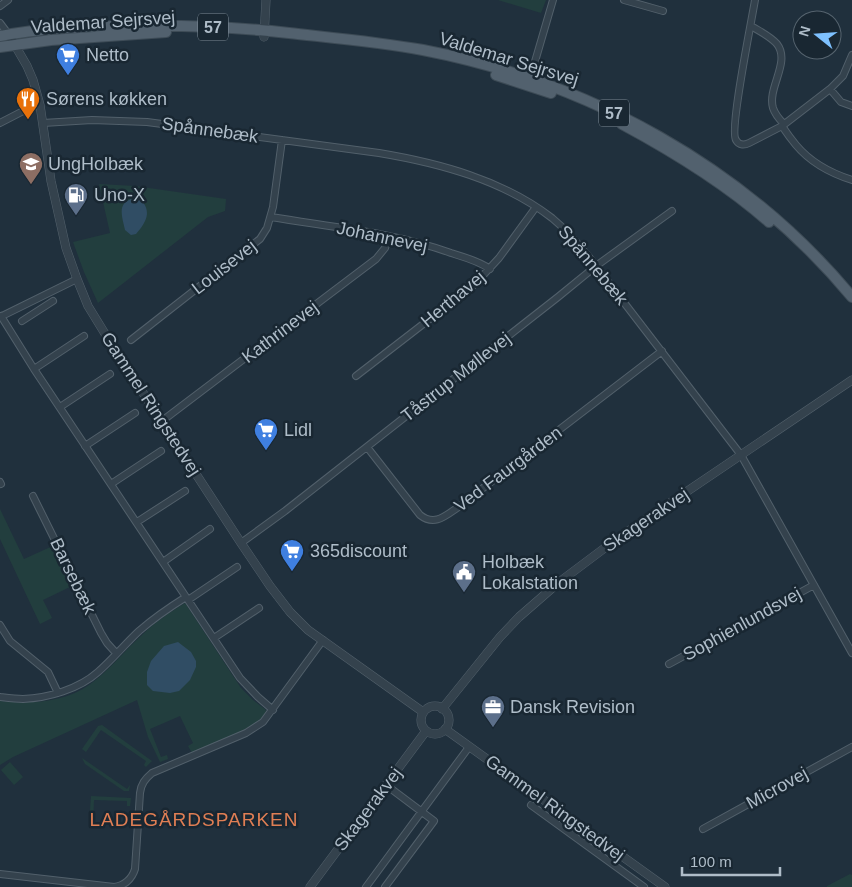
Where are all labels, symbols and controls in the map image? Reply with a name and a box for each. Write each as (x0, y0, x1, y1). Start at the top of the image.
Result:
street label: Valdemar Sejrsvej (30, 7, 176, 37)
north arrow (792, 10, 842, 60)
road number: 57 (198, 14, 228, 41)
text: N (795, 24, 814, 38)
street label: Valdemar Sejrsvej (437, 28, 581, 90)
supermarket icon: Netto (55, 42, 81, 76)
place label: Netto (86, 45, 129, 65)
restaurant icon: Sørens køkken (15, 86, 41, 120)
place label: Sørens køkken (46, 89, 167, 109)
road number: 57 (599, 100, 629, 126)
street label: Spånnebæk (161, 113, 260, 147)
school or university icon: UngHolbæk (18, 151, 44, 185)
place label: UngHolbæk (48, 154, 144, 174)
fuel station icon: Uno-X (63, 182, 89, 216)
place label: Uno-X (94, 185, 145, 205)
street label: Johannevej (335, 218, 429, 256)
street label: Spånnebæk (554, 221, 633, 309)
street label: Louisevej (188, 236, 260, 298)
street label: Herthavej (417, 267, 489, 331)
street label: Kathrinevej (238, 297, 322, 367)
street label: Gammel Ringstedvej (97, 328, 205, 480)
street label: Tåstrup Møllevej (397, 328, 515, 426)
supermarket icon: Lidl (253, 417, 279, 451)
place label: Lidl (284, 420, 312, 440)
street label: Ved Faurgården (450, 422, 566, 516)
street label: Skagerakvej (599, 484, 693, 556)
street label: Barsebæk (46, 535, 100, 618)
supermarket icon: 365discount (279, 538, 305, 572)
place label: 365discount (310, 541, 407, 561)
place label: Holbæk Lokalstation (482, 552, 578, 593)
public building icon: Holbæk Lokalstation (451, 559, 477, 593)
street label: Sophienlundsvej (679, 583, 805, 665)
office icon: Dansk Revision (480, 694, 506, 728)
place label: Dansk Revision (510, 697, 635, 717)
street label: Gammel Ringstedvej (482, 751, 628, 865)
street label: Skagerakvej (330, 763, 406, 855)
street label: Microvej (743, 763, 811, 813)
district label: LADEGÅRDSPARKEN (90, 809, 298, 830)
scale bar (682, 844, 780, 876)
text: 100 m (690, 853, 732, 870)

